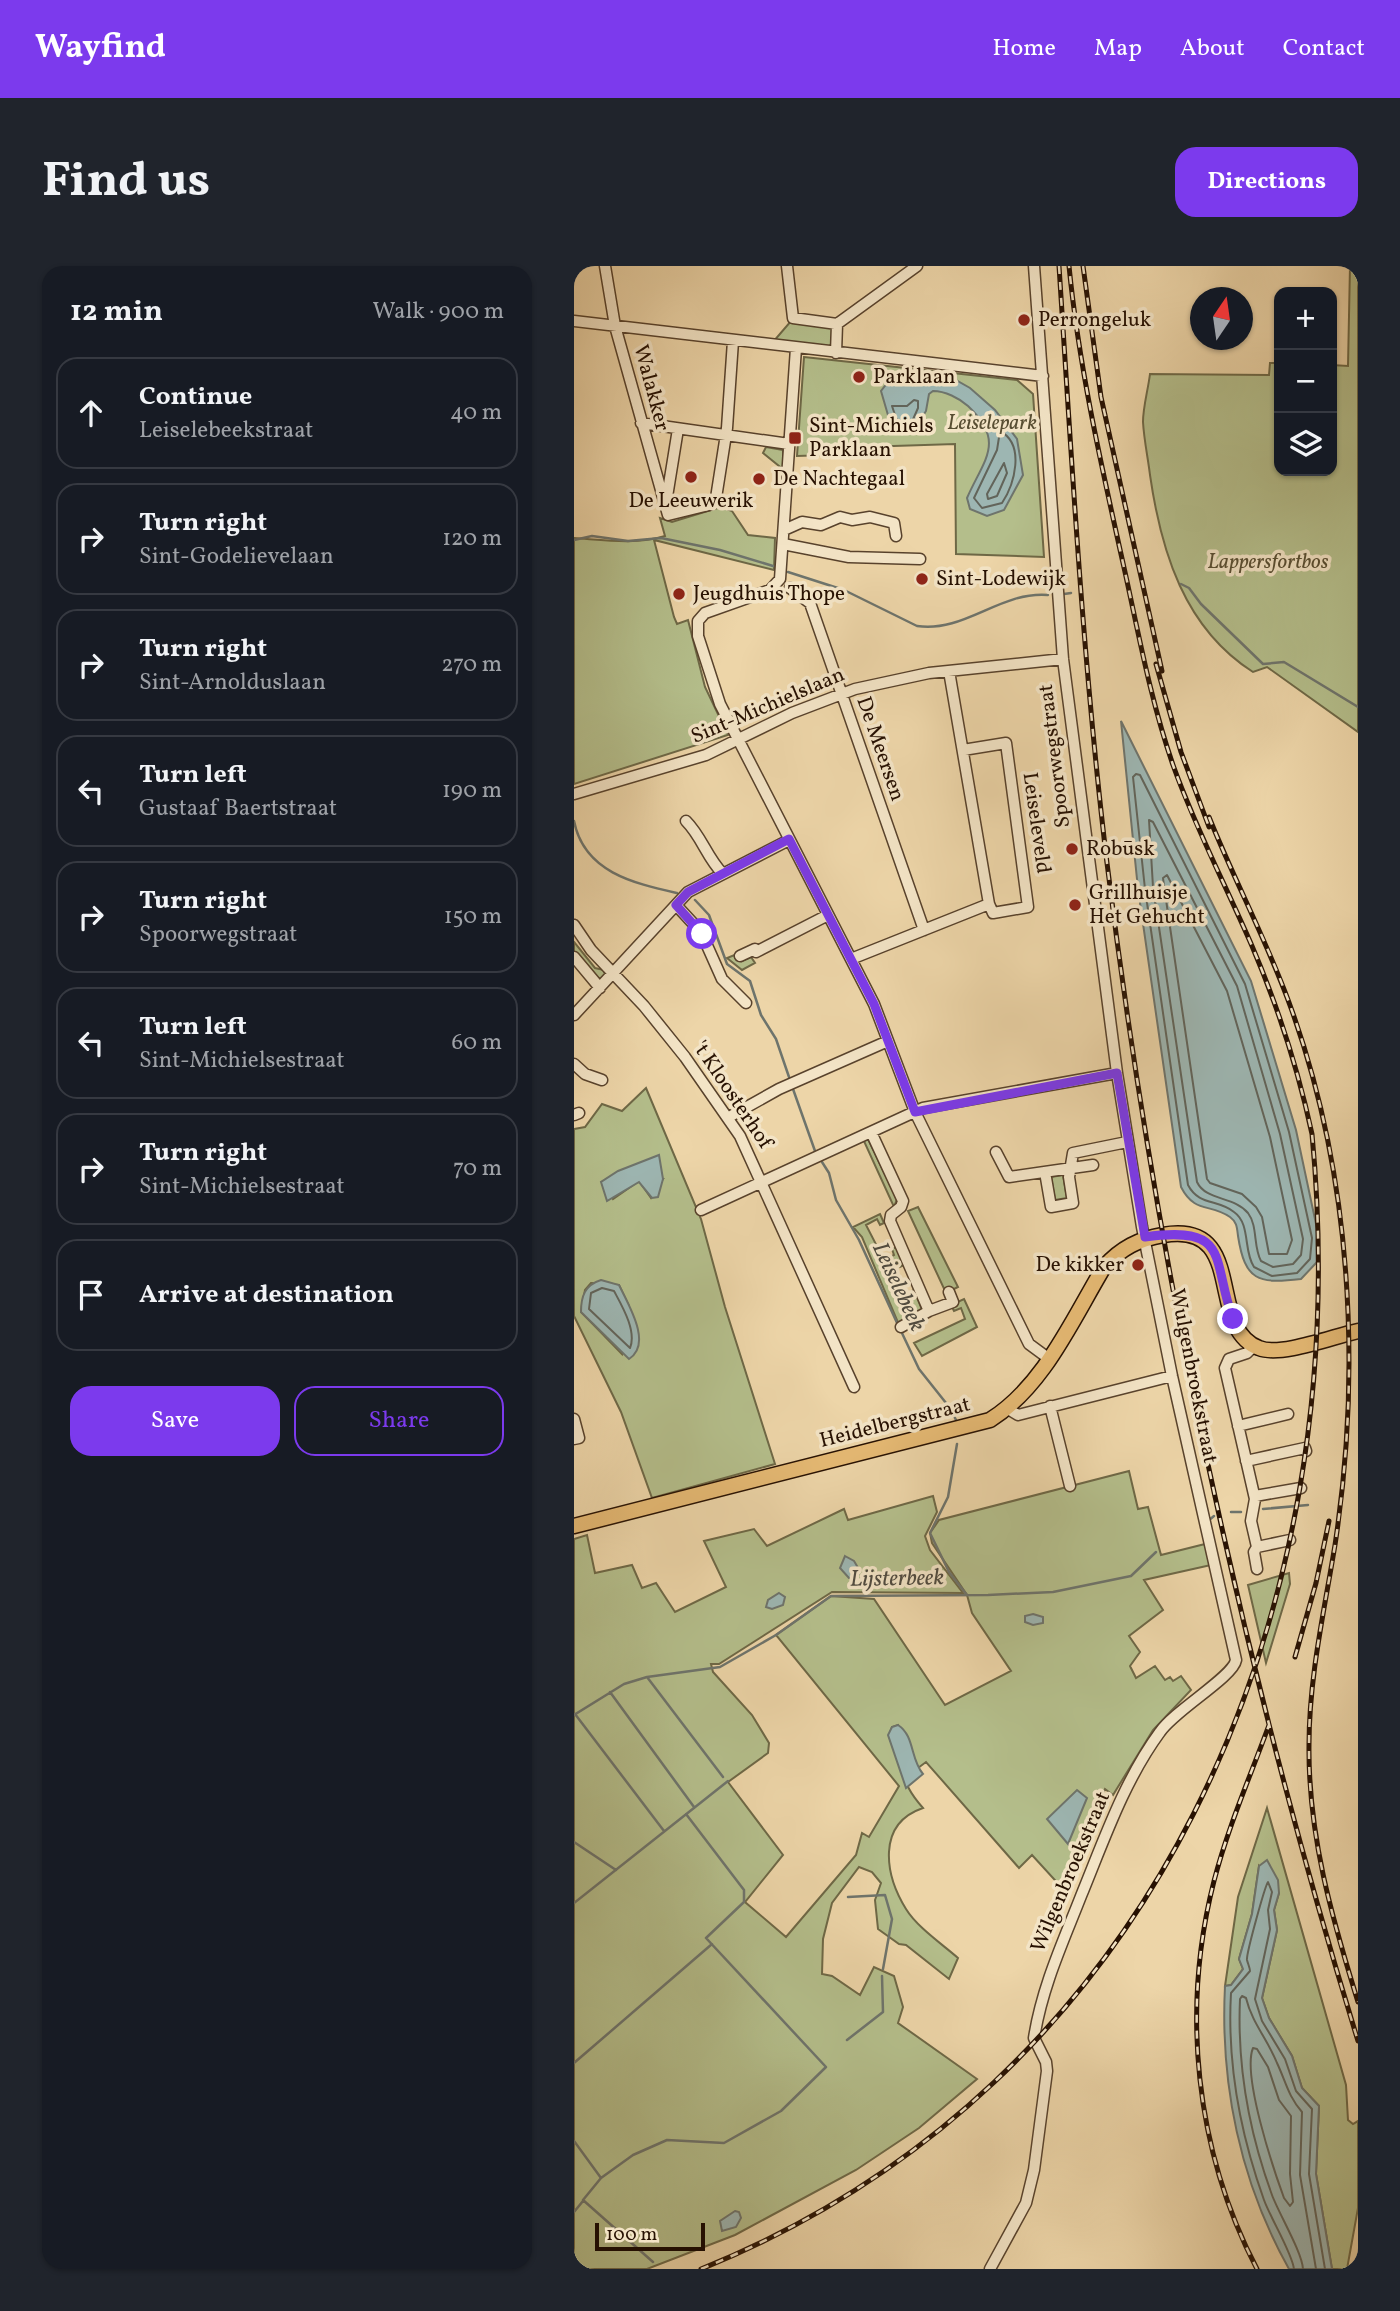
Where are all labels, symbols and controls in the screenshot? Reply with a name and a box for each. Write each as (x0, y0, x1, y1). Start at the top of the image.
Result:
text: Wayfind (35, 26, 166, 72)
text: Home (992, 32, 1056, 66)
text: Map (1094, 32, 1142, 66)
text: About (1180, 32, 1245, 66)
text: Contact (1283, 32, 1365, 66)
button: Directions (1175, 147, 1358, 217)
text: Find us (42, 148, 210, 217)
north arrow (1190, 287, 1253, 350)
map controls (1274, 287, 1337, 476)
button: + (1274, 287, 1337, 350)
text: 12 min (70, 291, 163, 333)
text: Walk · 900 m (373, 296, 504, 328)
place label: Perrongeluk (1038, 306, 1152, 335)
marker: Perrongeluk (1016, 312, 1032, 328)
street label: Walakker (626, 342, 676, 434)
button: − (1274, 350, 1337, 413)
place label: Parklaan (873, 363, 956, 392)
marker: Parklaan (851, 369, 867, 385)
text: Continue (139, 379, 252, 415)
icon: ahead (72, 394, 110, 432)
text: 40 m (450, 397, 502, 429)
park label: Leiselepark (947, 409, 1037, 438)
place label: Sint-Michiels Parklaan (809, 412, 934, 465)
button: layers (1274, 413, 1337, 476)
text: Leiselebeekstraat (139, 415, 313, 447)
marker: Sint-Michiels Parklaan (787, 430, 803, 446)
place label: De Nachtegaal (773, 465, 905, 494)
marker: De Leeuwerik (683, 469, 699, 485)
marker: De Nachtegaal (751, 471, 767, 487)
place label: De Leeuwerik (629, 487, 754, 516)
text: Turn right (139, 505, 267, 541)
icon: right (72, 520, 110, 558)
text: 120 m (442, 523, 502, 555)
text: Sint-Godelievelaan (139, 541, 334, 573)
park label: Lappersfortbos (1208, 548, 1329, 577)
place label: Sint-Lodewijk (936, 565, 1066, 594)
marker: Sint-Lodewijk (914, 571, 930, 587)
place label: Jeugdhuis Thope (693, 580, 845, 609)
marker: Jeugdhuis Thope (671, 586, 687, 602)
text: Turn right (139, 631, 267, 667)
icon: right (72, 646, 110, 684)
text: 270 m (441, 649, 502, 681)
street label: Sint-Michielslaan (687, 661, 849, 751)
text: Sint-Arnolduslaan (139, 667, 326, 699)
street label: Spoorwegstraat (1032, 682, 1078, 830)
street label: De Meersen (849, 693, 911, 805)
text: Turn left (139, 757, 247, 793)
street label: Leiseleveld (1015, 770, 1057, 876)
icon: left (72, 772, 110, 810)
text: 190 m (442, 775, 502, 807)
text: Gustaaf Baertstraat (139, 793, 337, 825)
place label: Robūsk (1086, 835, 1155, 864)
marker: Robūsk (1064, 841, 1080, 857)
place label: Grillhuisje Het Gehucht (1089, 879, 1205, 932)
text: Turn right (139, 883, 267, 919)
marker: Grillhuisje Het Gehucht (1067, 897, 1083, 913)
icon: right (72, 898, 110, 936)
text: 150 m (444, 901, 502, 933)
route start (686, 918, 717, 949)
text: Spoorwegstraat (139, 919, 297, 951)
text: Turn left (139, 1009, 247, 1045)
icon: left (72, 1024, 110, 1062)
text: 60 m (452, 1027, 502, 1059)
street label: 't Kloosterhof (685, 1035, 780, 1156)
text: Sint-Michielsestraat (139, 1045, 345, 1077)
text: Turn right (139, 1135, 267, 1171)
icon: right (72, 1150, 110, 1188)
text: 70 m (453, 1153, 502, 1185)
text: Sint-Michielsestraat (139, 1171, 345, 1203)
water label: Leiselebeek (863, 1237, 933, 1337)
place label: De kikker (1035, 1251, 1124, 1280)
marker: De kikker (1130, 1257, 1146, 1273)
icon: arrive (72, 1276, 110, 1314)
text: Arrive at destination (139, 1277, 394, 1313)
street label: Wulgenbroekstraat (1162, 1286, 1224, 1466)
route end (1217, 1303, 1248, 1334)
button: Save (70, 1386, 280, 1456)
button: Share (294, 1386, 504, 1456)
street label: Heidelbergstraat (817, 1390, 973, 1456)
water label: Lijsterbeek (850, 1562, 945, 1596)
street label: Wilgenbroekstraat (1024, 1787, 1118, 1957)
scale bar (595, 2220, 705, 2252)
text: 100 m (606, 2222, 657, 2248)

